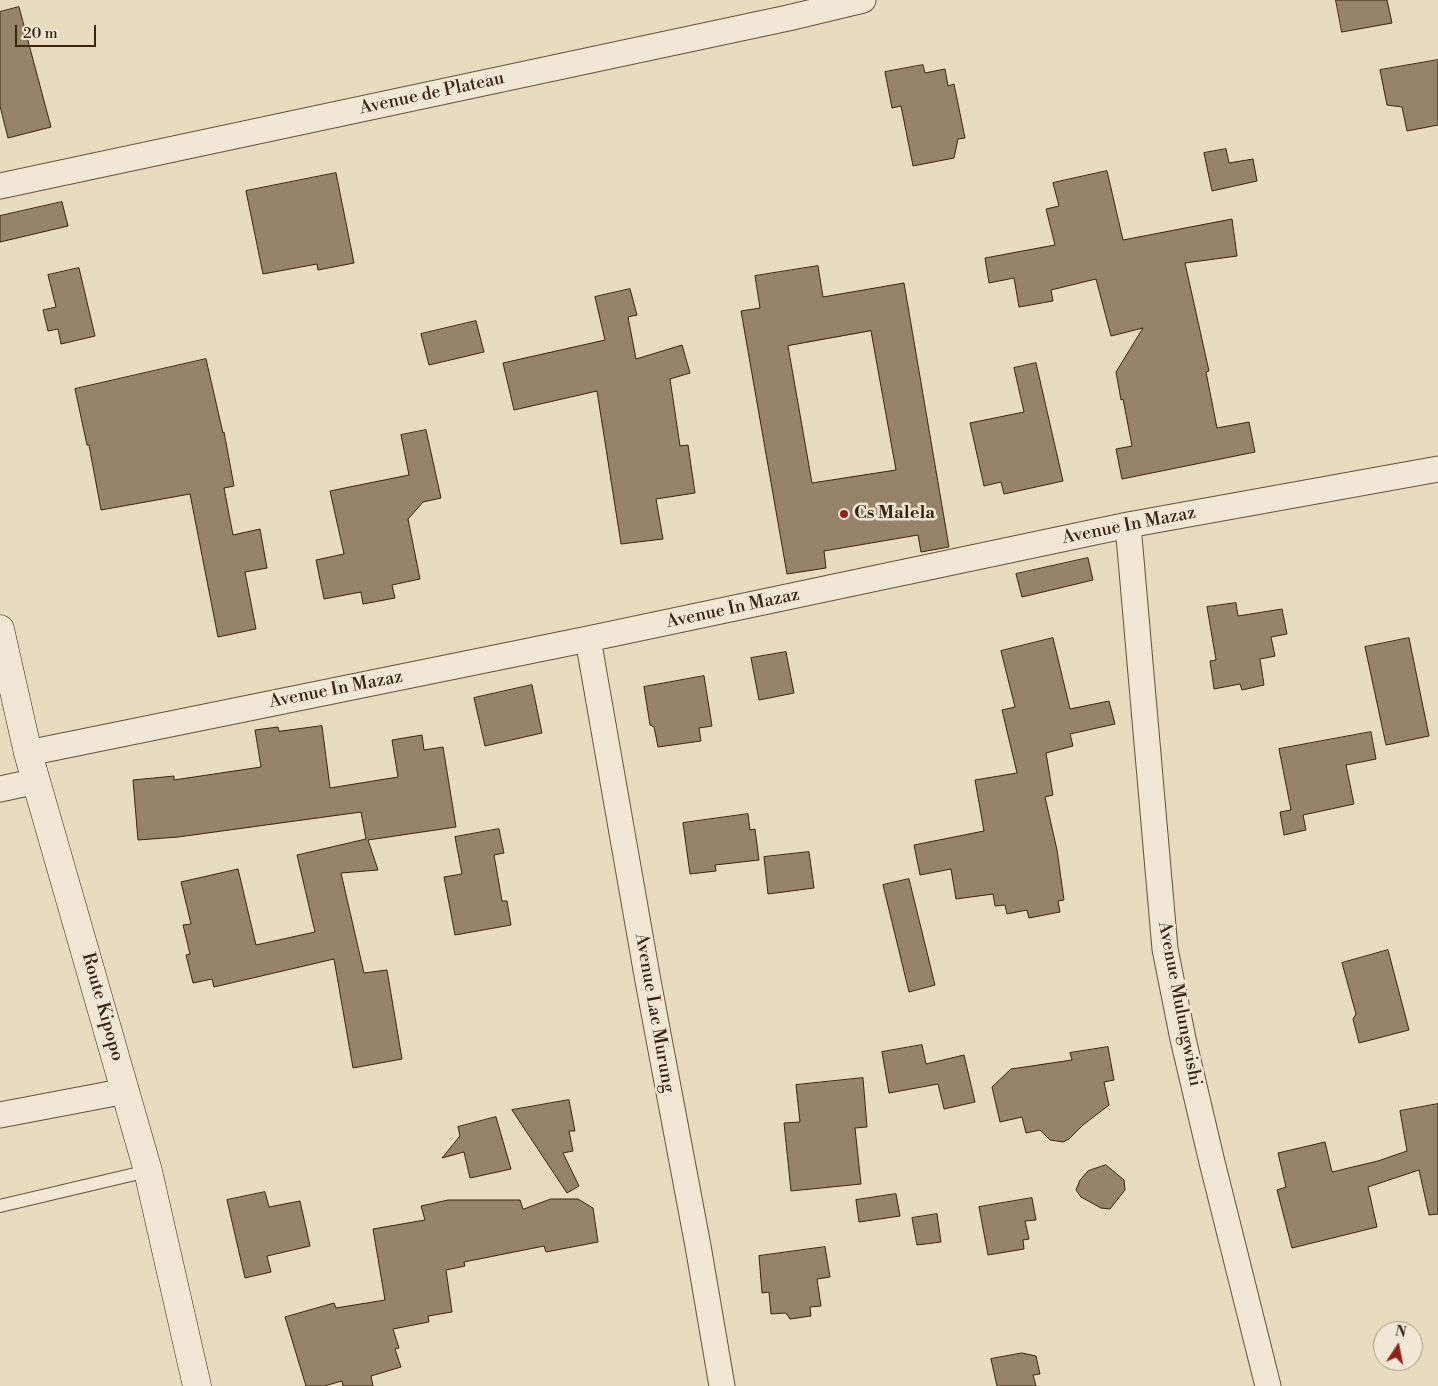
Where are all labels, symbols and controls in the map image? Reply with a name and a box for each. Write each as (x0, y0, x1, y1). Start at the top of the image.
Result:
scale bar (18, 15, 99, 47)
text: 20 m (23, 24, 58, 43)
street label: Avenue de Plateau (358, 68, 506, 120)
street label: Avenue In Mazaz (1060, 502, 1198, 550)
place label: Cs Malela (854, 503, 935, 525)
marker: Cs Malela (838, 508, 850, 520)
street label: Avenue In Mazaz (664, 584, 802, 634)
street label: Avenue In Mazaz (267, 666, 405, 714)
street label: Avenue Mulungwishi (1152, 920, 1206, 1088)
street label: Avenue Lac Murung (629, 932, 679, 1094)
street label: Route Kipopo (76, 950, 128, 1064)
north arrow (1373, 1321, 1423, 1371)
text: N (1394, 1322, 1408, 1342)

